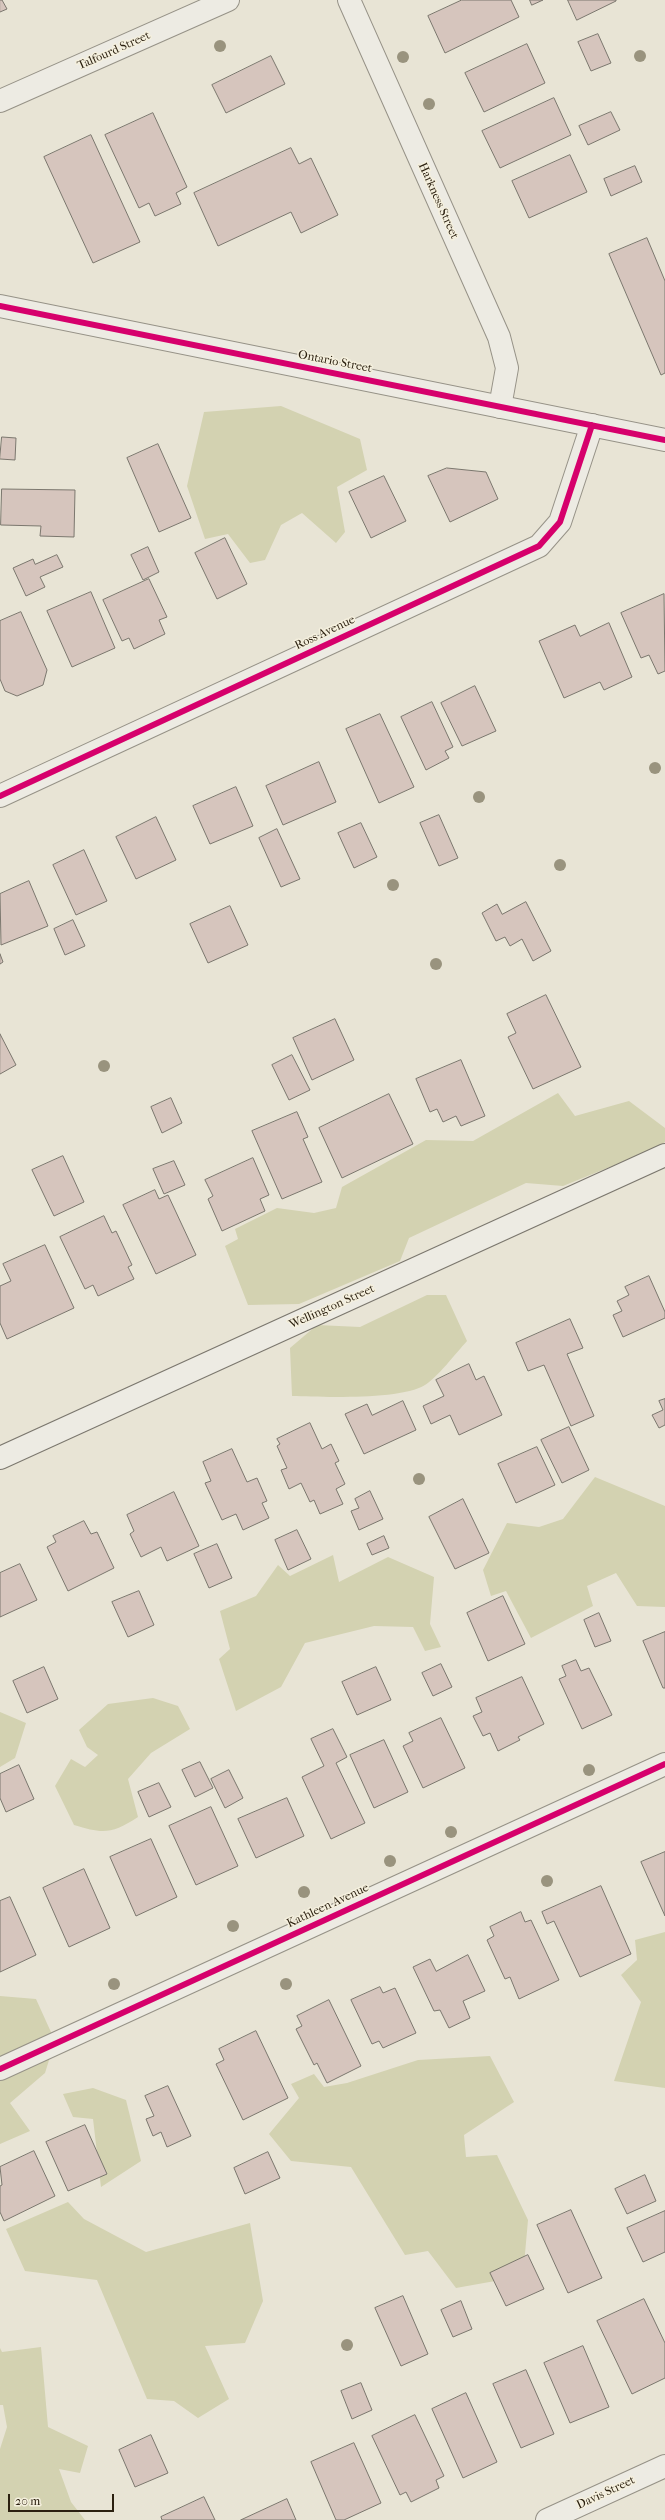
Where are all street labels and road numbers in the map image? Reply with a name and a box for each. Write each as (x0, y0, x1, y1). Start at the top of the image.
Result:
street label: Talfourd Street (75, 29, 153, 73)
street label: Harkness Street (415, 161, 461, 241)
street label: Ontario Street (297, 348, 373, 376)
street label: Ross Avenue (293, 613, 357, 653)
street label: Wellington Street (287, 1282, 377, 1332)
street label: Kathleen Avenue (285, 1881, 371, 1931)
street label: Davis Street (575, 2473, 637, 2513)

